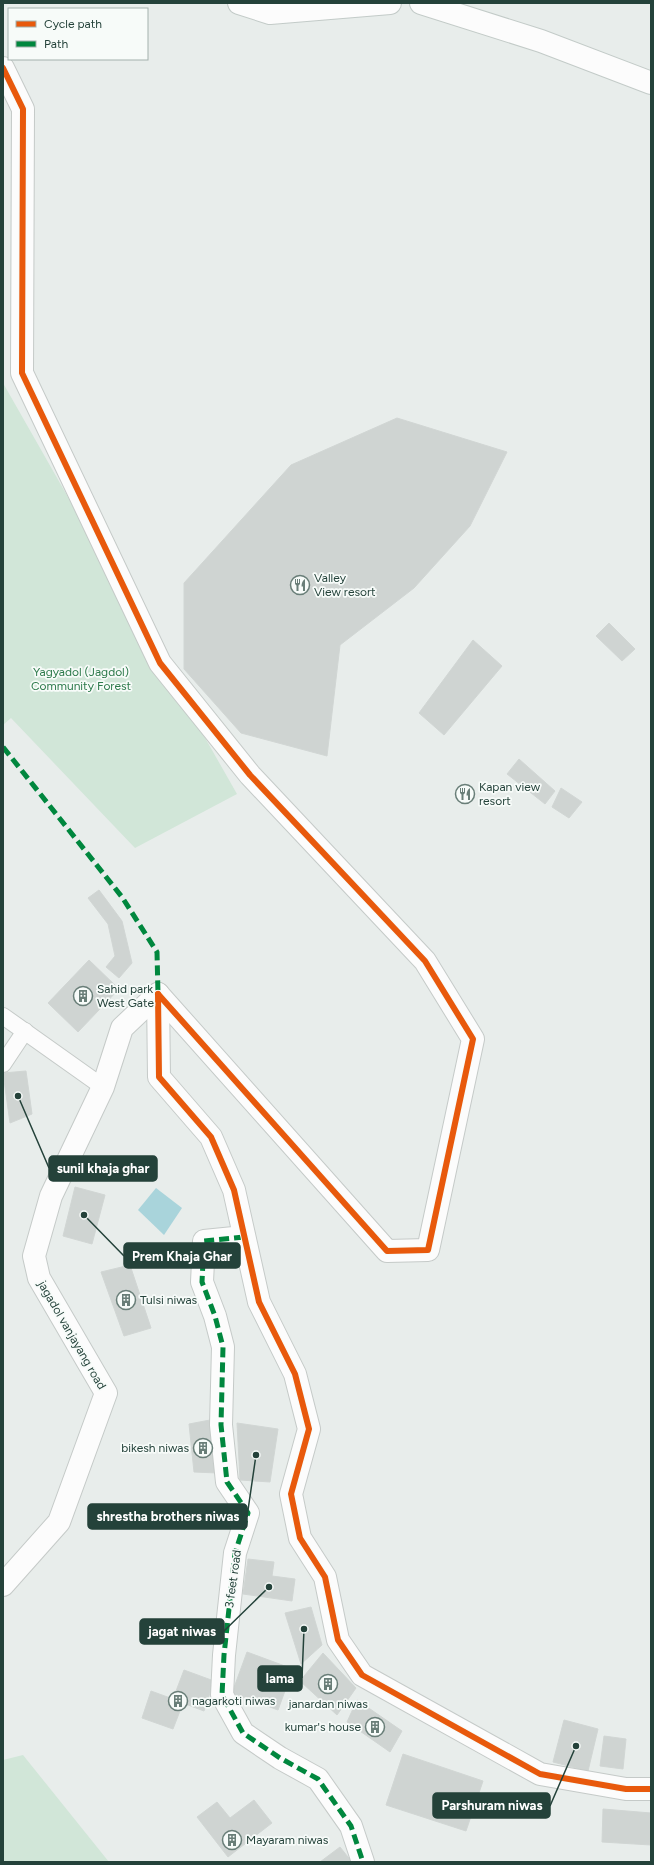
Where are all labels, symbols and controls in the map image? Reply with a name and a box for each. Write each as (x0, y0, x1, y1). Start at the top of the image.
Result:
legend (8, 8, 148, 60)
text: Cycle path (44, 17, 102, 31)
text: Path (44, 37, 68, 51)
place label: Valley View resort (314, 571, 376, 599)
restaurant icon: Valley View resort (289, 574, 311, 596)
park label: Yagyadol (Jagdol) Community Forest (31, 665, 132, 693)
place label: Kapan view resort (479, 780, 541, 808)
restaurant icon: Kapan view resort (454, 783, 476, 805)
place label: Sahid park West Gate (97, 982, 154, 1010)
building icon: Sahid park West Gate (72, 985, 94, 1007)
callout: sunil khaja ghar (49, 1156, 157, 1181)
text: sunil khaja ghar (57, 1161, 149, 1176)
callout: Prem Khaja Ghar (124, 1243, 240, 1268)
text: Prem Khaja Ghar (132, 1249, 232, 1264)
street label: jagadol vanjayang road (35, 1277, 109, 1392)
building icon: Tulsi niwas (115, 1289, 137, 1311)
place label: Tulsi niwas (140, 1293, 198, 1307)
building icon: bikesh niwas (192, 1437, 214, 1459)
place label: bikesh niwas (121, 1441, 189, 1455)
callout: shrestha brothers niwas (88, 1504, 247, 1529)
text: shrestha brothers niwas (97, 1509, 239, 1524)
street label: 3 feet road (222, 1549, 244, 1609)
callout: jagat niwas (140, 1619, 224, 1644)
text: jagat niwas (147, 1624, 216, 1639)
callout: lama (258, 1666, 302, 1691)
text: lama (266, 1671, 294, 1686)
building icon: janardan niwas (317, 1673, 339, 1695)
building icon: nagarkoti niwas (167, 1690, 189, 1712)
place label: nagarkoti niwas (192, 1694, 276, 1708)
place label: janardan niwas (287, 1697, 368, 1711)
building icon: kumar's house (364, 1716, 386, 1738)
place label: kumar's house (285, 1720, 361, 1734)
callout: Parshuram niwas (433, 1793, 550, 1818)
text: Parshuram niwas (441, 1798, 543, 1813)
building icon: Mayaram niwas (221, 1829, 243, 1851)
place label: Mayaram niwas (246, 1833, 329, 1847)

